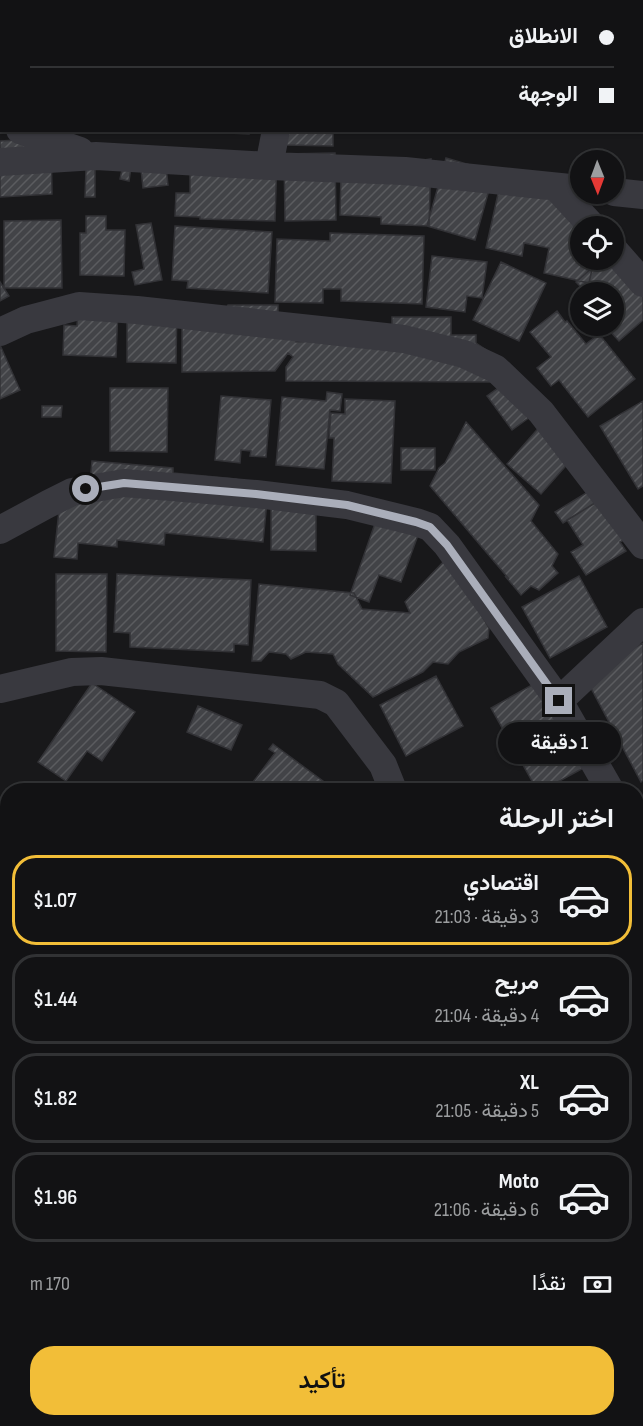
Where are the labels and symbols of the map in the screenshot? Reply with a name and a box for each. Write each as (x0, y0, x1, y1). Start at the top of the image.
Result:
north arrow (570, 150, 624, 204)
route start (72, 475, 99, 502)
route end (545, 687, 572, 714)
callout: 1 دقيقة (498, 722, 620, 764)

